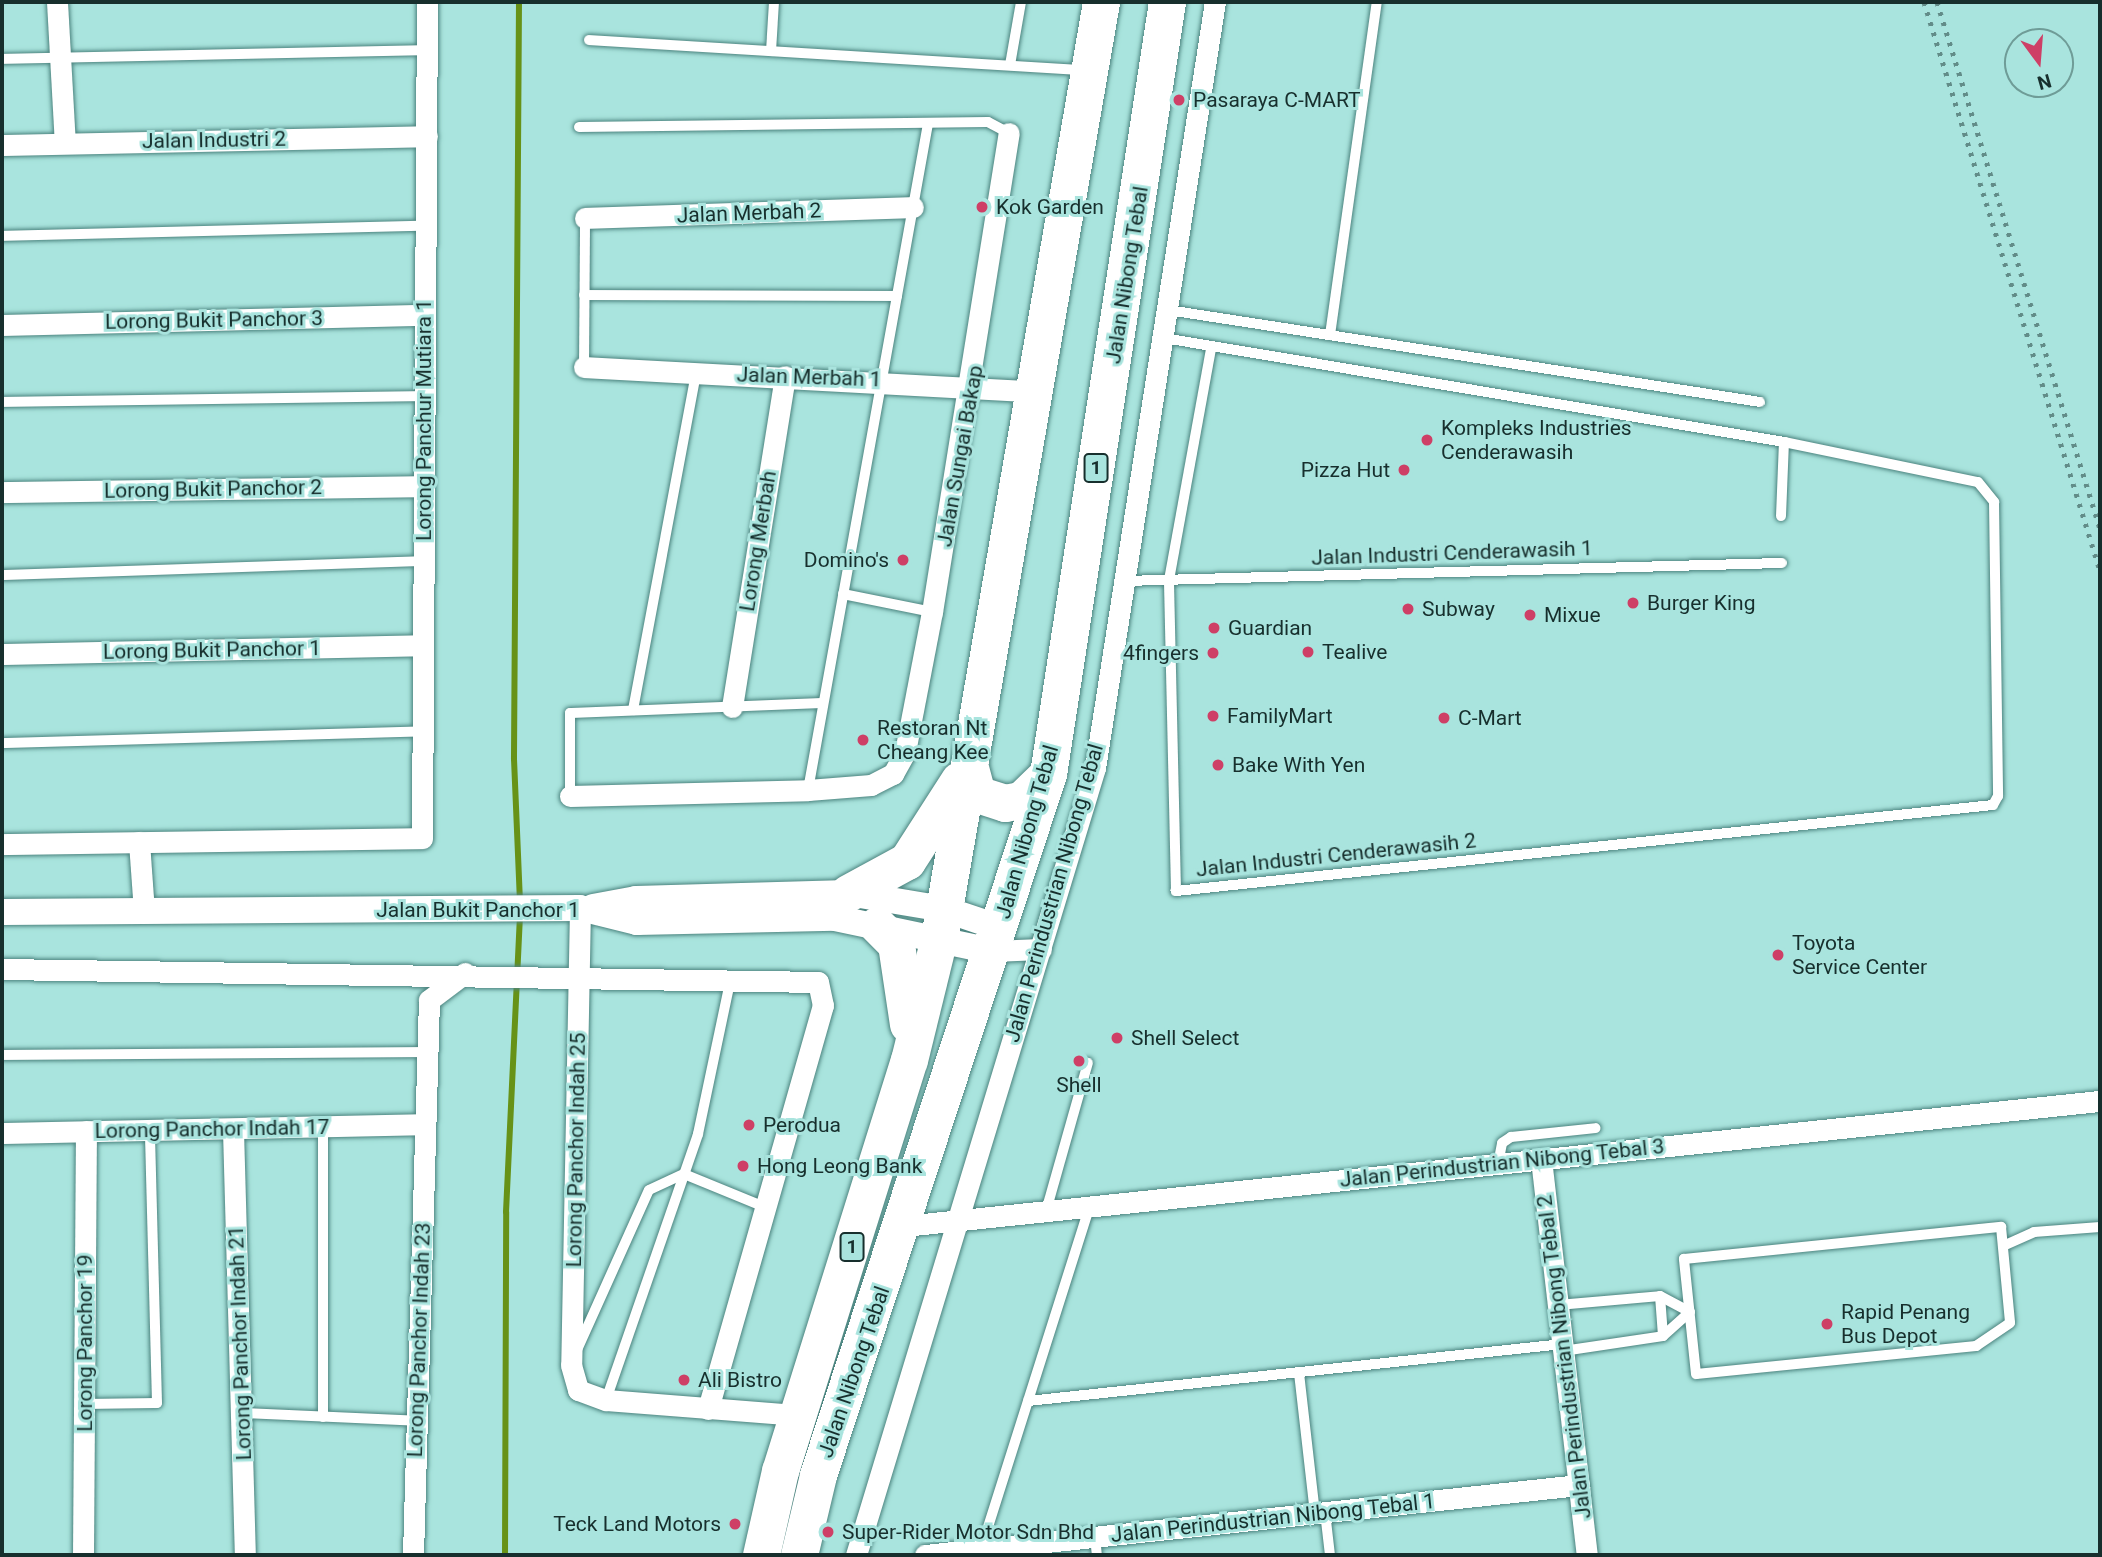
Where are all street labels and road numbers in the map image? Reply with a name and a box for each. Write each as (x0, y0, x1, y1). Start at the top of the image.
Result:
street label: Jalan Industri 2 (142, 126, 286, 154)
street label: Jalan Nibong Tebal (1100, 184, 1154, 366)
street label: Jalan Merbah 2 (676, 198, 822, 228)
street label: Lorong Panchur Mutiara 1 (411, 299, 437, 541)
street label: Lorong Bukit Panchor 3 (105, 305, 323, 335)
street label: Jalan Merbah 1 (736, 362, 882, 392)
street label: Jalan Sungai Bakap (932, 363, 988, 549)
road number: 1 (1082, 453, 1110, 484)
street label: Lorong Merbah (734, 469, 782, 613)
street label: Lorong Bukit Panchor 2 (104, 474, 322, 504)
street label: Jalan Industri Cenderawasih 1 (1311, 535, 1593, 571)
street label: Lorong Bukit Panchor 1 (103, 635, 321, 665)
street label: Jalan Perindustrian Nibong Tebal (999, 741, 1109, 1045)
street label: Jalan Nibong Tebal (990, 742, 1064, 922)
street label: Jalan Industri Cenderawasih 2 (1195, 828, 1477, 882)
street label: Jalan Bukit Panchor 1 (376, 897, 580, 923)
street label: Lorong Panchor Indah 25 (561, 1032, 591, 1268)
street label: Lorong Panchor Indah 17 (94, 1114, 330, 1144)
street label: Jalan Perindustrian Nibong Tebal 3 (1338, 1133, 1666, 1193)
street label: Jalan Perindustrian Nibong Tebal 2 (1532, 1193, 1596, 1521)
street label: Lorong Panchor Indah 23 (402, 1222, 436, 1458)
street label: Lorong Panchor Indah 21 (223, 1225, 257, 1461)
road number: 1 (838, 1232, 866, 1262)
street label: Lorong Panchor 19 (72, 1254, 98, 1432)
street label: Jalan Nibong Tebal (813, 1283, 895, 1461)
street label: Jalan Perindustrian Nibong Tebal 1 (1109, 1488, 1437, 1548)

